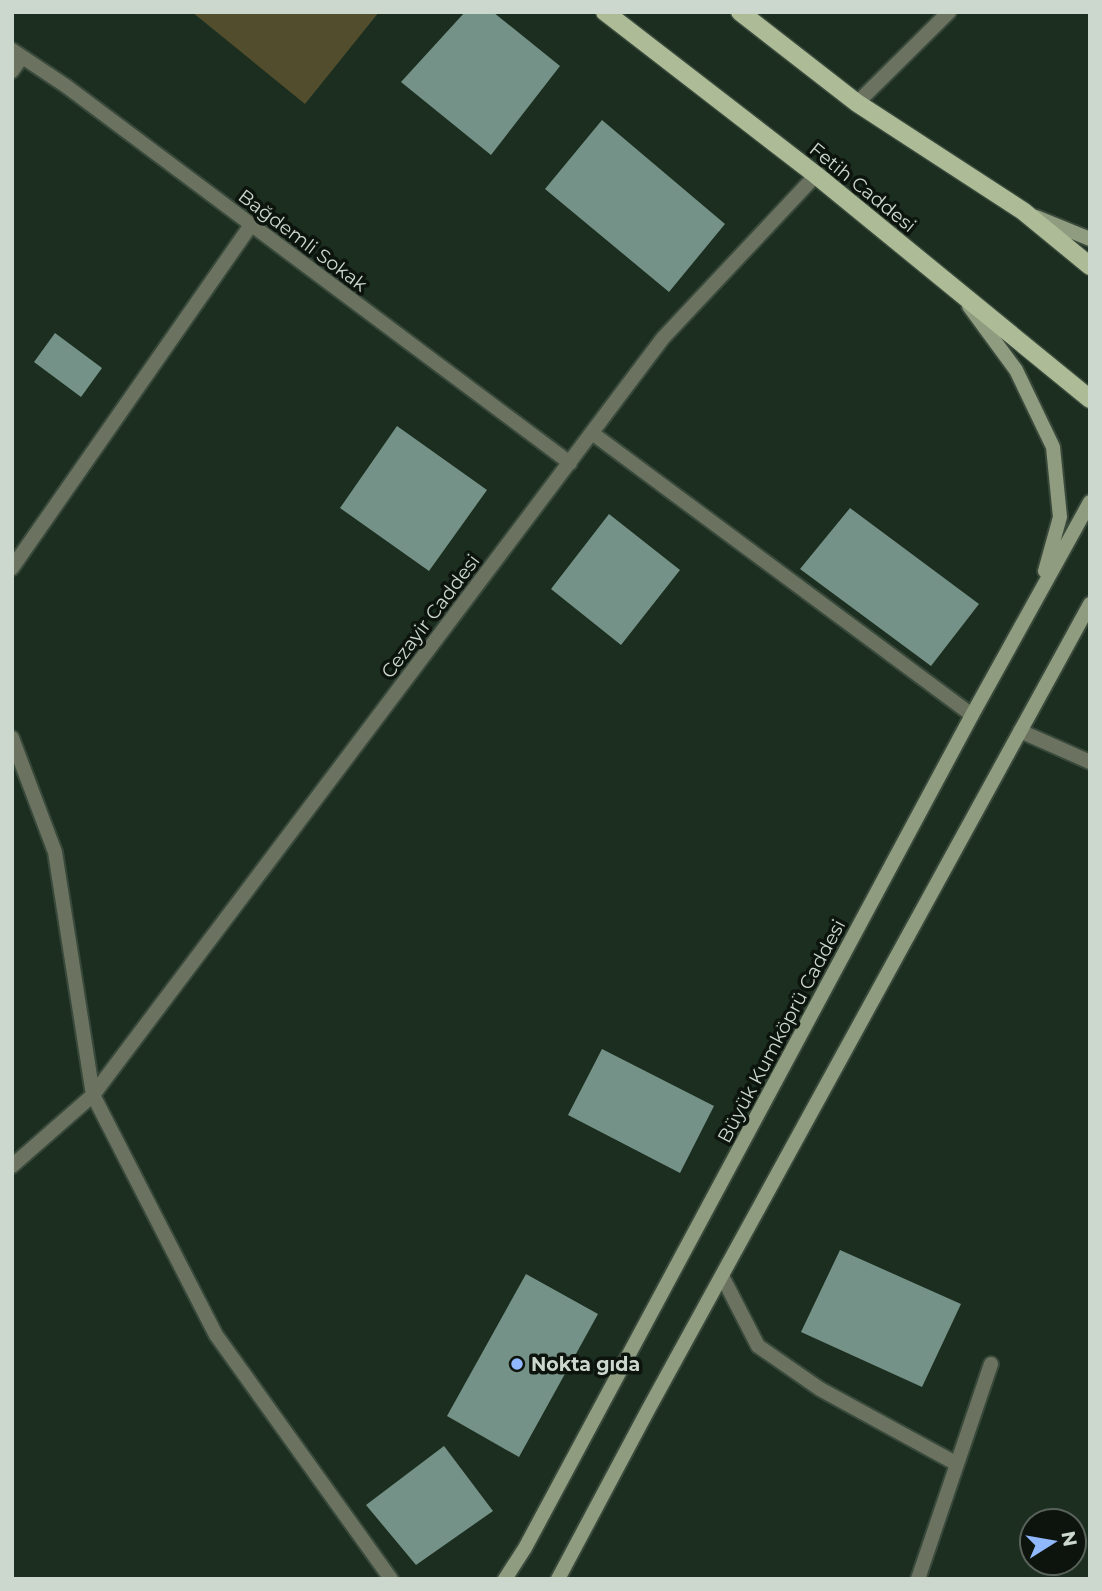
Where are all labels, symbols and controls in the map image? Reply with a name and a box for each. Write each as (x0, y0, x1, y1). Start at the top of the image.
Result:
street label: Fetih Caddesi (805, 138, 920, 237)
street label: Bağdemli Sokak (234, 184, 372, 297)
street label: Cezayir Caddesi (376, 550, 484, 683)
street label: Büyük Kumköprü Caddesi (713, 916, 850, 1147)
place label: Nokta gıda (531, 1353, 640, 1376)
marker: Nokta gıda (509, 1356, 525, 1372)
north arrow (1018, 1507, 1088, 1577)
text: N (1056, 1529, 1082, 1549)

